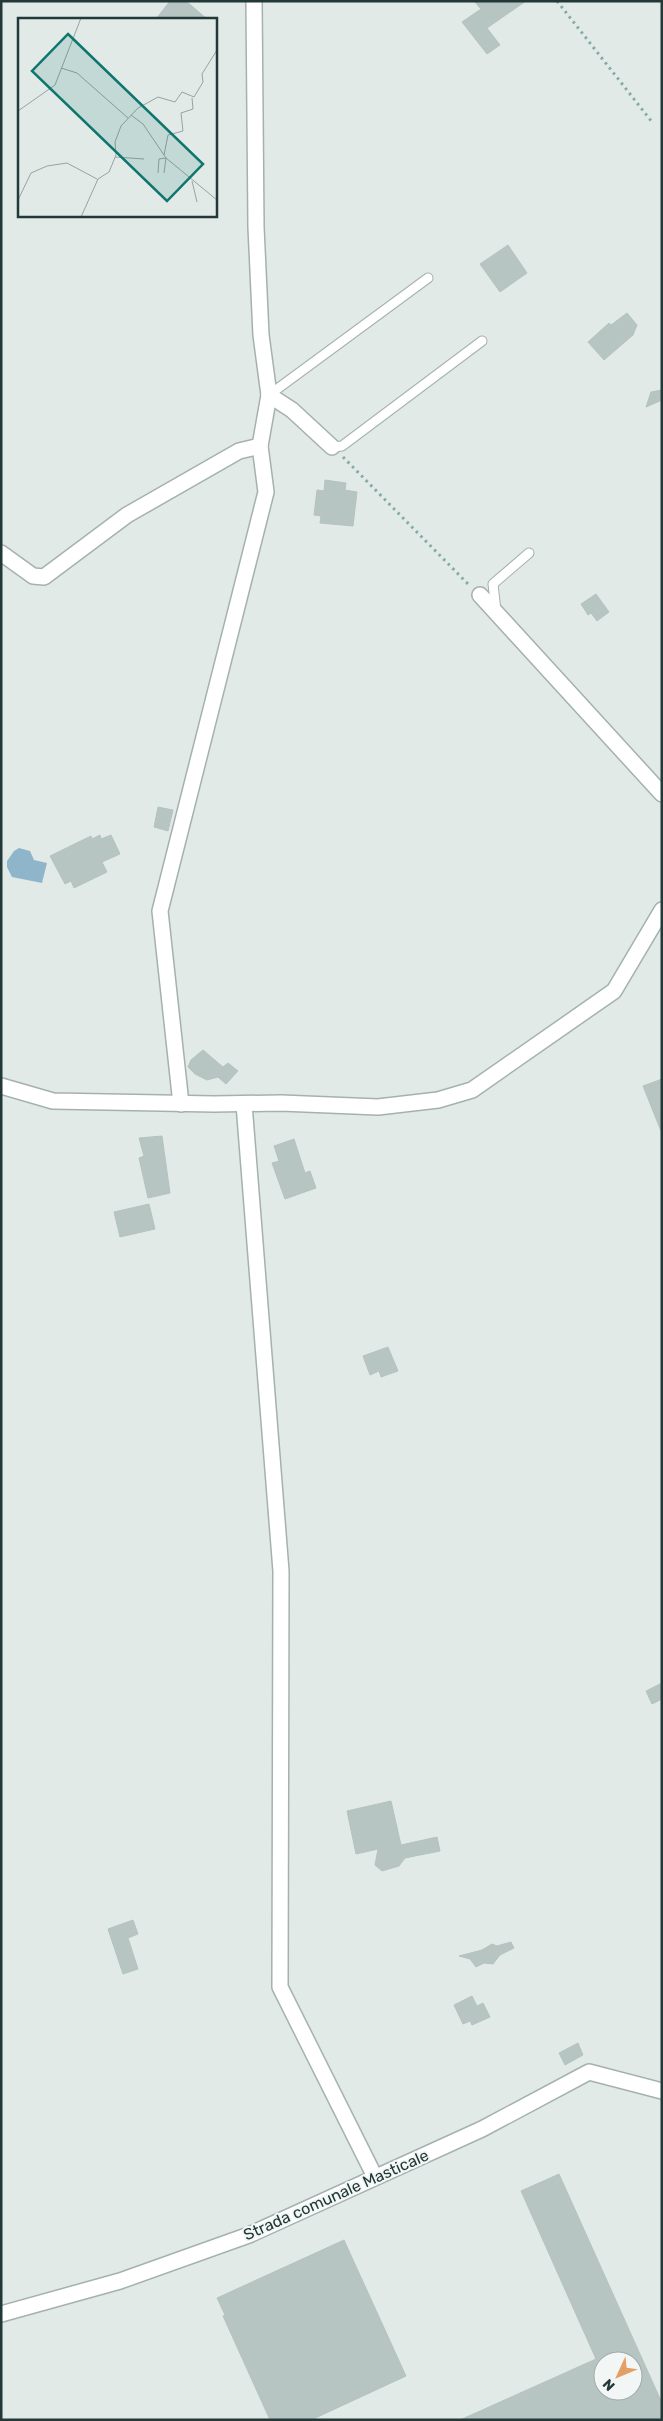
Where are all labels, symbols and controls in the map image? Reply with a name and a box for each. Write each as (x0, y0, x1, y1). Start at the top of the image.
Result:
inset map (18, 18, 216, 216)
street label: Strada comunale Masticale (240, 2145, 432, 2245)
north arrow (593, 2351, 643, 2401)
text: N (599, 2375, 619, 2394)

